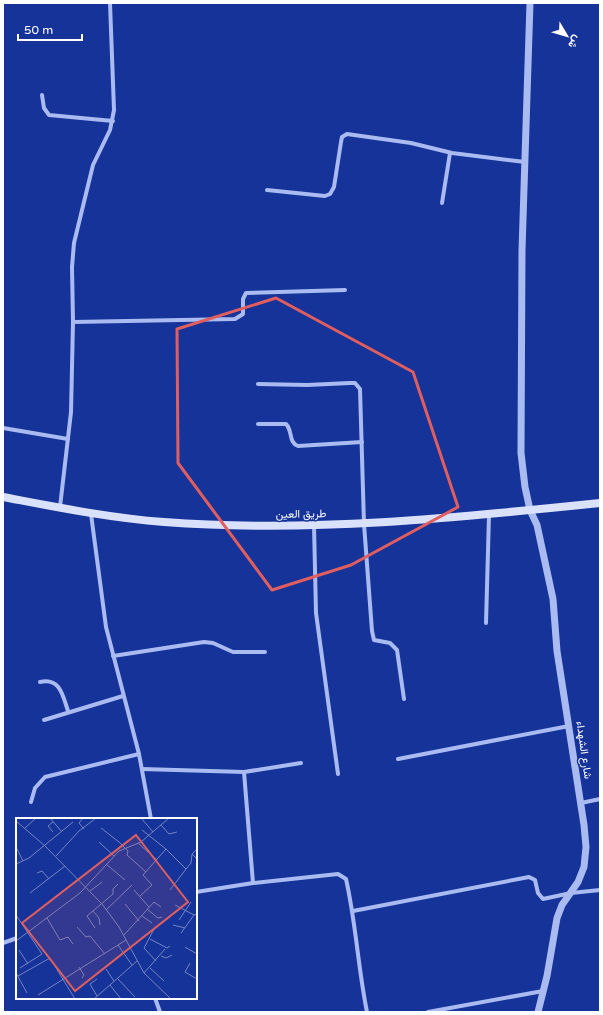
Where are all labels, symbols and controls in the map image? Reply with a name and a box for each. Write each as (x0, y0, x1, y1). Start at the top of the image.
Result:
scale bar (18, 16, 82, 42)
north arrow (547, 16, 587, 56)
text: 50 m (24, 23, 53, 37)
text: ش (565, 33, 584, 51)
street label: طريق العين (276, 507, 326, 521)
street label: شارع الشهداء (573, 720, 595, 780)
inset map (16, 818, 197, 999)

